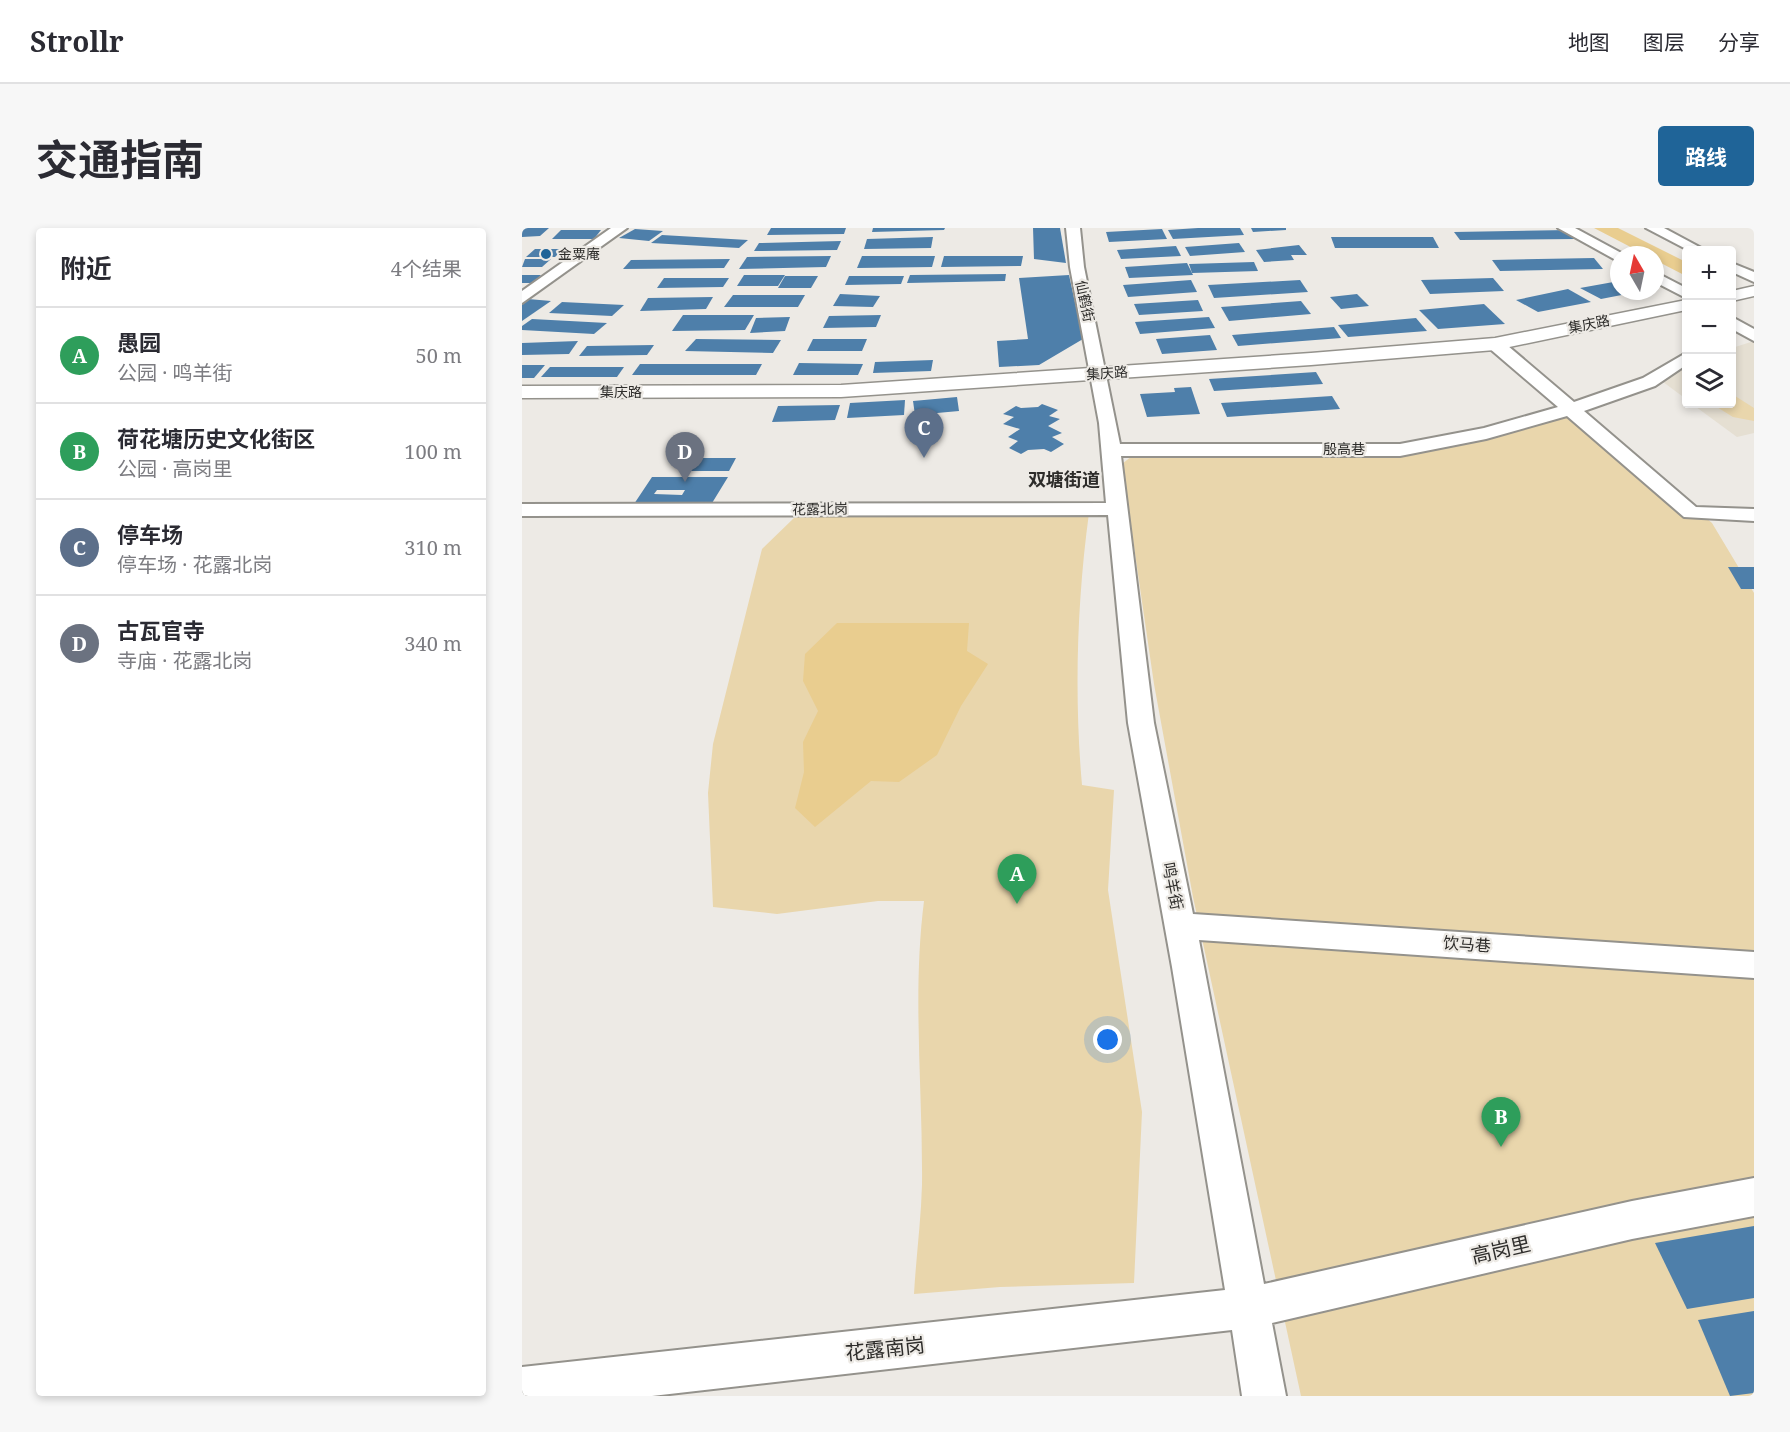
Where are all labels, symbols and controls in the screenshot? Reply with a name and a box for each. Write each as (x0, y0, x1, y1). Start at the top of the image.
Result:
text: Strollr (30, 22, 124, 60)
text: 地图 (1568, 28, 1610, 56)
text: 图层 (1643, 28, 1685, 56)
text: 分享 (1718, 28, 1760, 56)
button: 路线 (1658, 126, 1754, 186)
text: 交通指南 (36, 130, 204, 187)
place label: 金粟庵 (558, 244, 600, 263)
north arrow (1610, 246, 1664, 300)
map controls (1682, 246, 1736, 408)
button: + (1682, 246, 1736, 300)
marker: 金粟庵 (539, 247, 553, 261)
text: 附近 (60, 250, 112, 286)
text: 4个结果 (391, 255, 462, 282)
street label: 仙鹤街 (1072, 278, 1099, 323)
button: − (1682, 300, 1736, 354)
street label: 集庆路 (1566, 310, 1611, 337)
text: 愚园 (117, 327, 161, 357)
text: A (72, 342, 87, 369)
text: 50 m (416, 342, 462, 369)
button: layers (1682, 354, 1736, 408)
text: 公园 · 鸣羊街 (117, 359, 232, 386)
street label: 集庆路 (1085, 362, 1129, 383)
street label: 集庆路 (600, 382, 642, 401)
pin: C (904, 408, 944, 458)
text: 荷花塘历史文化街区 (117, 423, 315, 453)
pin: D (666, 432, 704, 482)
text: B (73, 438, 86, 465)
text: 100 m (404, 438, 462, 465)
street label: 殷高巷 (1323, 439, 1365, 458)
text: 公园 · 高岗里 (117, 455, 232, 482)
district label: 双塘街道 (1028, 467, 1100, 491)
street label: 花露北岗 (792, 499, 848, 518)
text: 停车场 (117, 519, 183, 549)
text: C (73, 534, 86, 561)
text: 310 m (404, 534, 462, 561)
text: 停车场 · 花露北岗 (117, 551, 272, 578)
text: 古瓦官寺 (117, 615, 205, 645)
text: D (72, 630, 87, 657)
text: 340 m (404, 630, 462, 657)
text: 寺庙 · 花露北岗 (117, 647, 252, 674)
pin: A (998, 854, 1036, 904)
street label: 鸣羊街 (1158, 860, 1188, 912)
street label: 饮马巷 (1442, 931, 1492, 957)
your location (1093, 1025, 1122, 1054)
pin: B (1482, 1098, 1520, 1147)
street label: 高岗里 (1469, 1230, 1533, 1269)
street label: 花露南岗 (844, 1331, 926, 1366)

